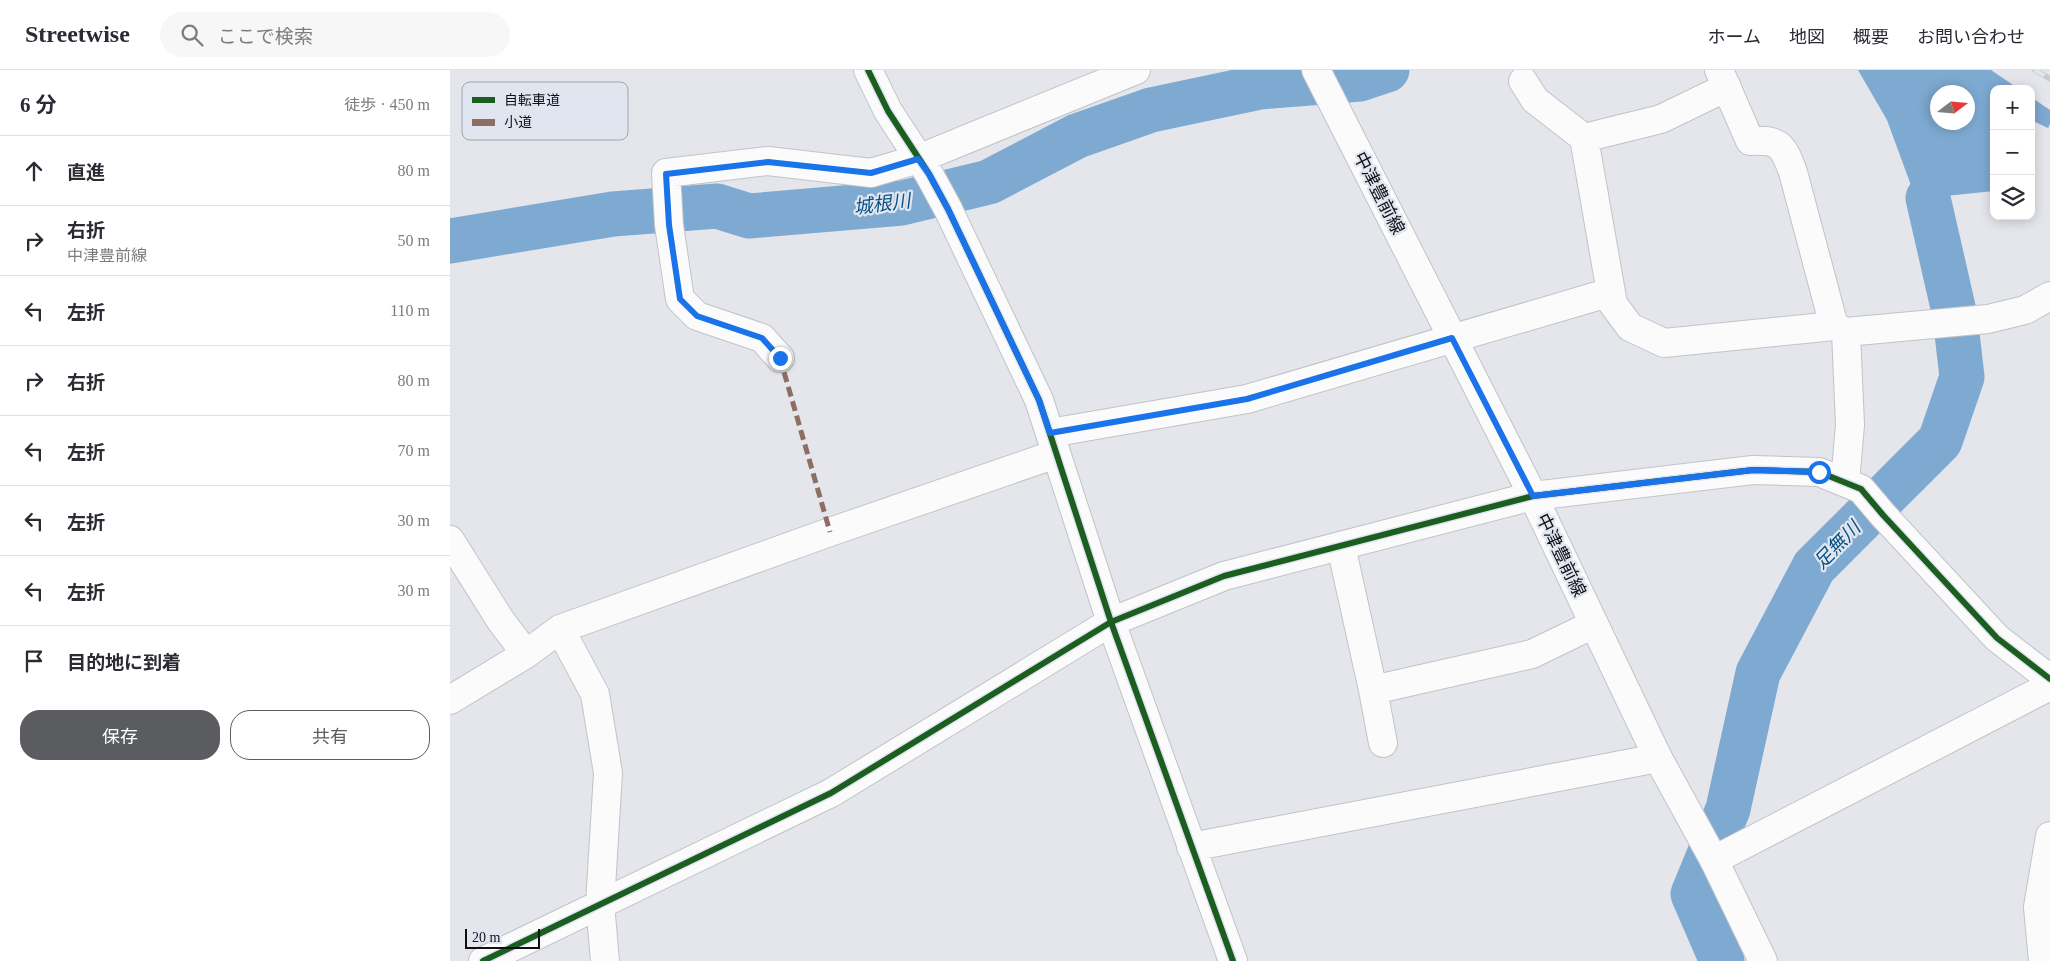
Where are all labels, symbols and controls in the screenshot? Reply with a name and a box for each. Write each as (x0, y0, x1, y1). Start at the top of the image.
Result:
search box (160, 12, 510, 57)
text: Streetwise (25, 21, 130, 47)
icon: search (178, 21, 206, 49)
text: ここで検索 (218, 26, 313, 47)
text: ホーム (1708, 27, 1761, 47)
text: 地図 (1789, 27, 1825, 47)
text: 概要 (1853, 27, 1889, 47)
text: お問い合わせ (1917, 27, 2025, 47)
legend (462, 82, 628, 140)
north arrow (1930, 85, 1975, 130)
map controls (1990, 85, 2035, 220)
button: + (1990, 85, 2035, 130)
text: 6 分 (20, 93, 57, 117)
text: 自転車道 (504, 93, 560, 108)
text: 徒歩 · 450 m (344, 96, 430, 113)
text: 小道 (504, 115, 532, 130)
button: − (1990, 130, 2035, 175)
street label: 中津豊前線 (1350, 148, 1408, 238)
icon: ahead (20, 157, 48, 185)
text: 直進 (67, 162, 105, 183)
text: 80 m (398, 162, 430, 179)
button: layers (1990, 175, 2035, 220)
water label: 城根川 (852, 190, 914, 218)
text: 右折 (67, 220, 105, 241)
icon: right (20, 227, 48, 255)
text: 50 m (398, 232, 430, 249)
text: 中津豊前線 (67, 247, 147, 264)
icon: left (20, 297, 48, 325)
text: 左折 (67, 302, 105, 323)
text: 110 m (390, 302, 430, 319)
route end (769, 347, 792, 370)
icon: right (20, 367, 48, 395)
text: 右折 (67, 372, 105, 393)
text: 80 m (398, 372, 430, 389)
icon: left (20, 437, 48, 465)
text: 左折 (67, 442, 105, 463)
text: 70 m (398, 442, 430, 459)
route start (1808, 461, 1831, 484)
icon: left (20, 507, 48, 535)
street label: 中津豊前線 (1532, 510, 1590, 600)
text: 左折 (67, 512, 105, 533)
text: 30 m (398, 512, 430, 529)
water label: 足無川 (1810, 516, 1866, 573)
icon: left (20, 577, 48, 605)
text: 左折 (67, 582, 105, 603)
text: 30 m (398, 582, 430, 599)
icon: arrive (20, 647, 48, 675)
text: 目的地に到着 (67, 652, 181, 673)
button: 保存 (20, 710, 220, 760)
button: 共有 (230, 710, 430, 760)
scale bar (465, 926, 540, 949)
text: 20 m (472, 930, 500, 945)

